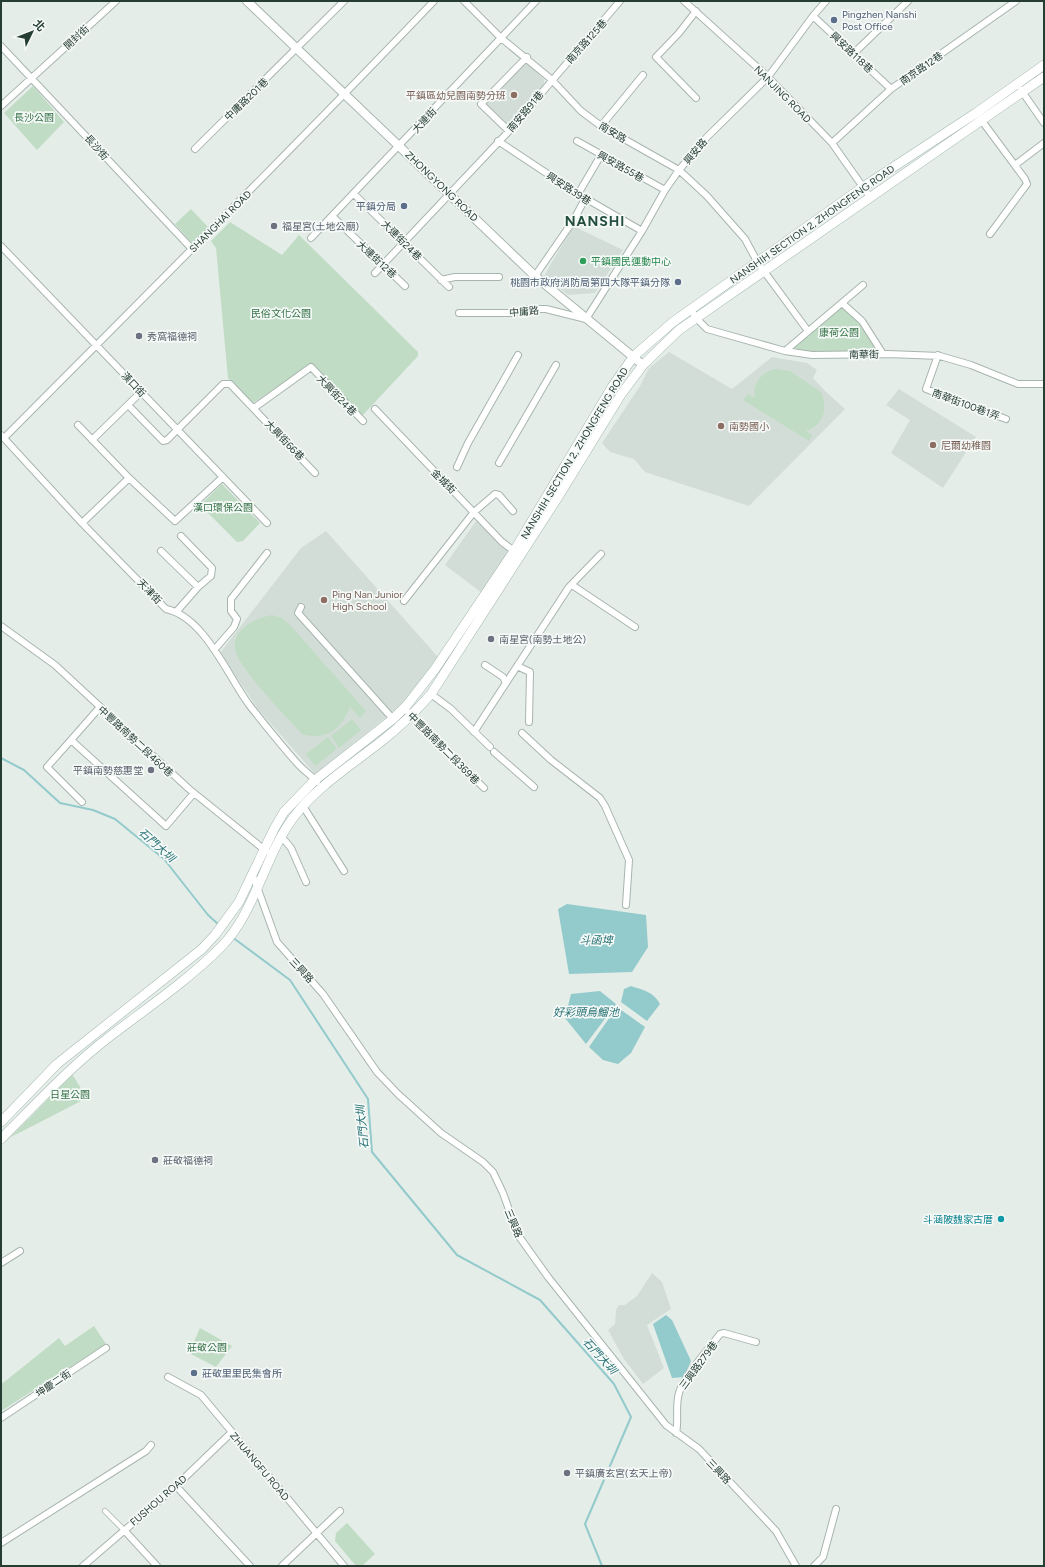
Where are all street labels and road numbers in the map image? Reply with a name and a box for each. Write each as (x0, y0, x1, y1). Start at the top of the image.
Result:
street label: 南京路125巷 (563, 16, 610, 66)
street label: 開封街 (61, 22, 92, 52)
street label: 興安路118巷 (827, 29, 876, 76)
street label: 南京路12巷 (897, 49, 945, 88)
street label: NANJING ROAD (751, 63, 814, 126)
street label: 中庸路201巷 (222, 75, 271, 124)
street label: 南安路91巷 (504, 88, 546, 135)
street label: 大連街 (409, 105, 439, 136)
street label: 南安路 (597, 119, 629, 146)
street label: 長沙街 (82, 132, 111, 163)
street label: 興安路 (681, 136, 710, 167)
street label: ZHONGYONG ROAD (402, 148, 481, 225)
street label: 興安路55巷 (595, 148, 646, 185)
street label: NANSHIH SECTION 2, ZHONGFENG ROAD (727, 162, 897, 287)
street label: 興安路39巷 (544, 169, 594, 208)
street label: SHANGHAI ROAD (186, 187, 254, 255)
street label: 大連街24巷 (379, 217, 425, 263)
street label: 大連街12巷 (354, 238, 399, 281)
street label: 中庸路 (509, 304, 540, 319)
street label: 南華街 (849, 348, 879, 361)
street label: NANSHIH SECTION 2, ZHONGFENG ROAD (518, 365, 631, 542)
street label: 漢口街 (119, 369, 149, 400)
street label: 大興街24巷 (314, 372, 359, 418)
street label: 南華街100巷1弄 (930, 386, 1001, 423)
street label: 大興街66巷 (262, 417, 307, 463)
street label: 金城街 (428, 466, 459, 497)
street label: 天津街 (135, 576, 165, 607)
street label: 中豐路南勢二段460巷 (95, 703, 176, 780)
street label: 中豐路南勢二段369巷 (405, 710, 482, 787)
street label: 三興路 (287, 955, 317, 986)
street label: 三興路 (502, 1207, 525, 1240)
street label: 三興路279巷 (677, 1339, 720, 1392)
street label: 坤慶二街 (33, 1367, 73, 1400)
street label: ZHUANGFU ROAD (227, 1429, 292, 1503)
street label: 三興路 (704, 1456, 734, 1487)
street label: FUSHOU ROAD (127, 1472, 190, 1529)

